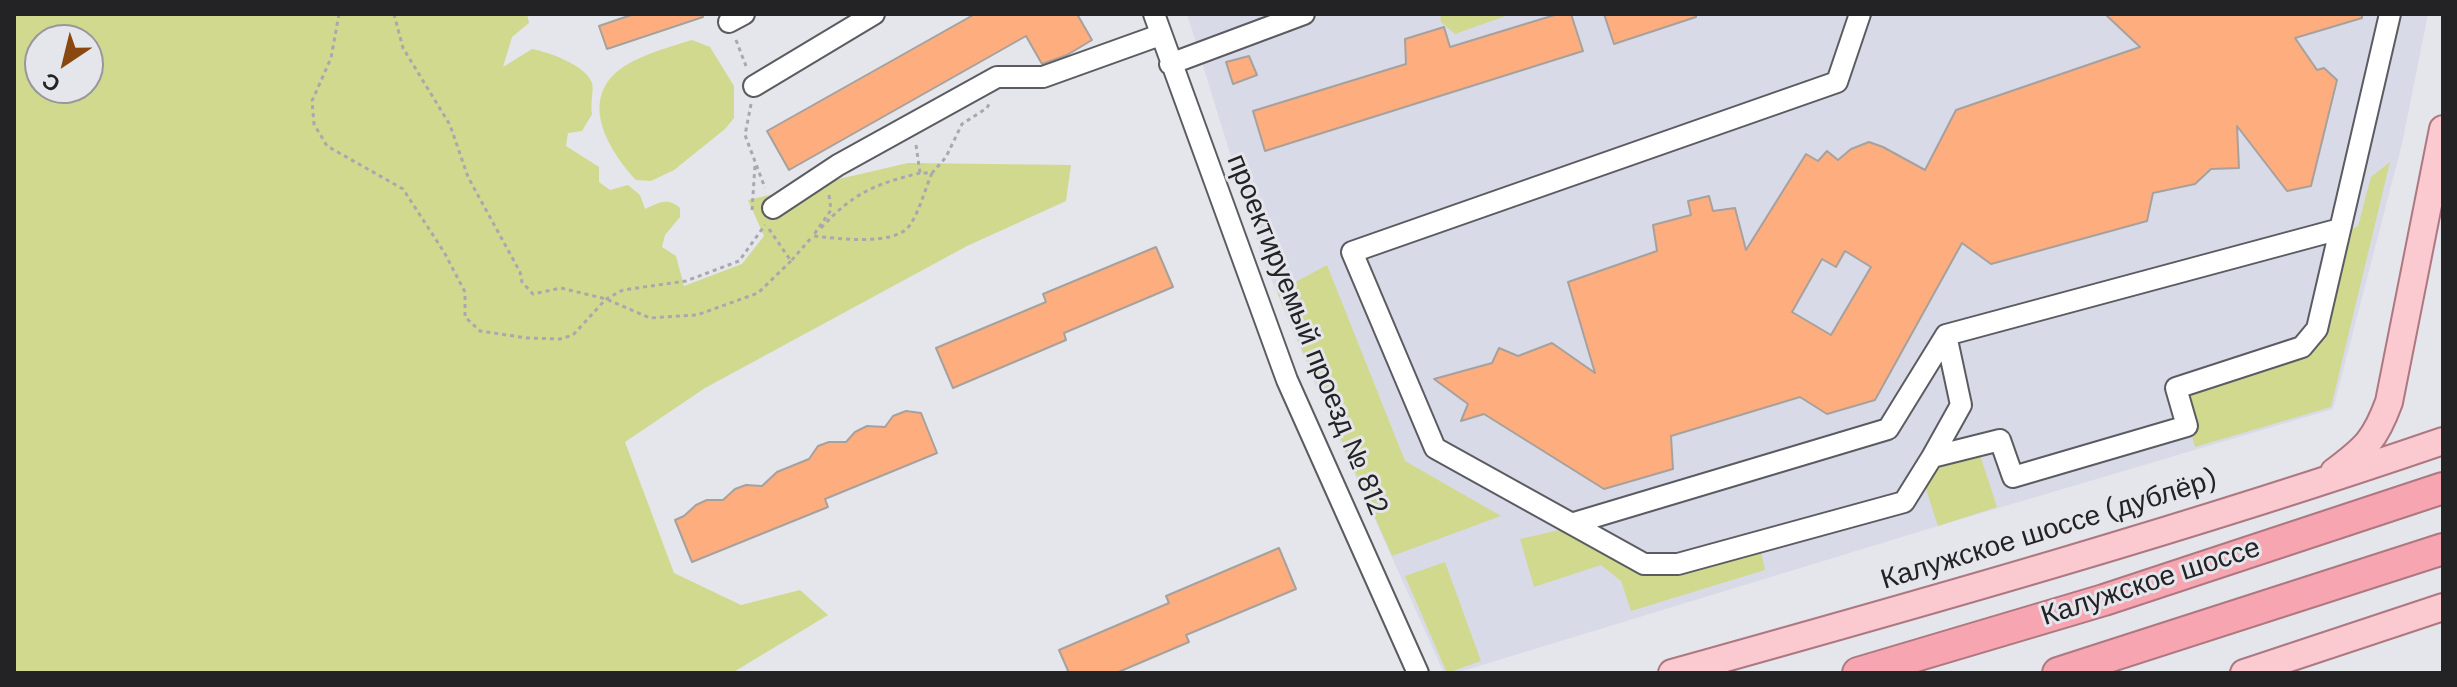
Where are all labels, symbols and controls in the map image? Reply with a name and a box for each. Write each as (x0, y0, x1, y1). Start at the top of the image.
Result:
north arrow (24, 24, 104, 104)
text: С (36, 66, 66, 99)
street label: проектируемый проезд № 812 (1218, 150, 1394, 520)
street label: Калужское шоссе (дублёр) (1877, 464, 2221, 598)
street label: Калужское шоссе (2037, 532, 2265, 634)

